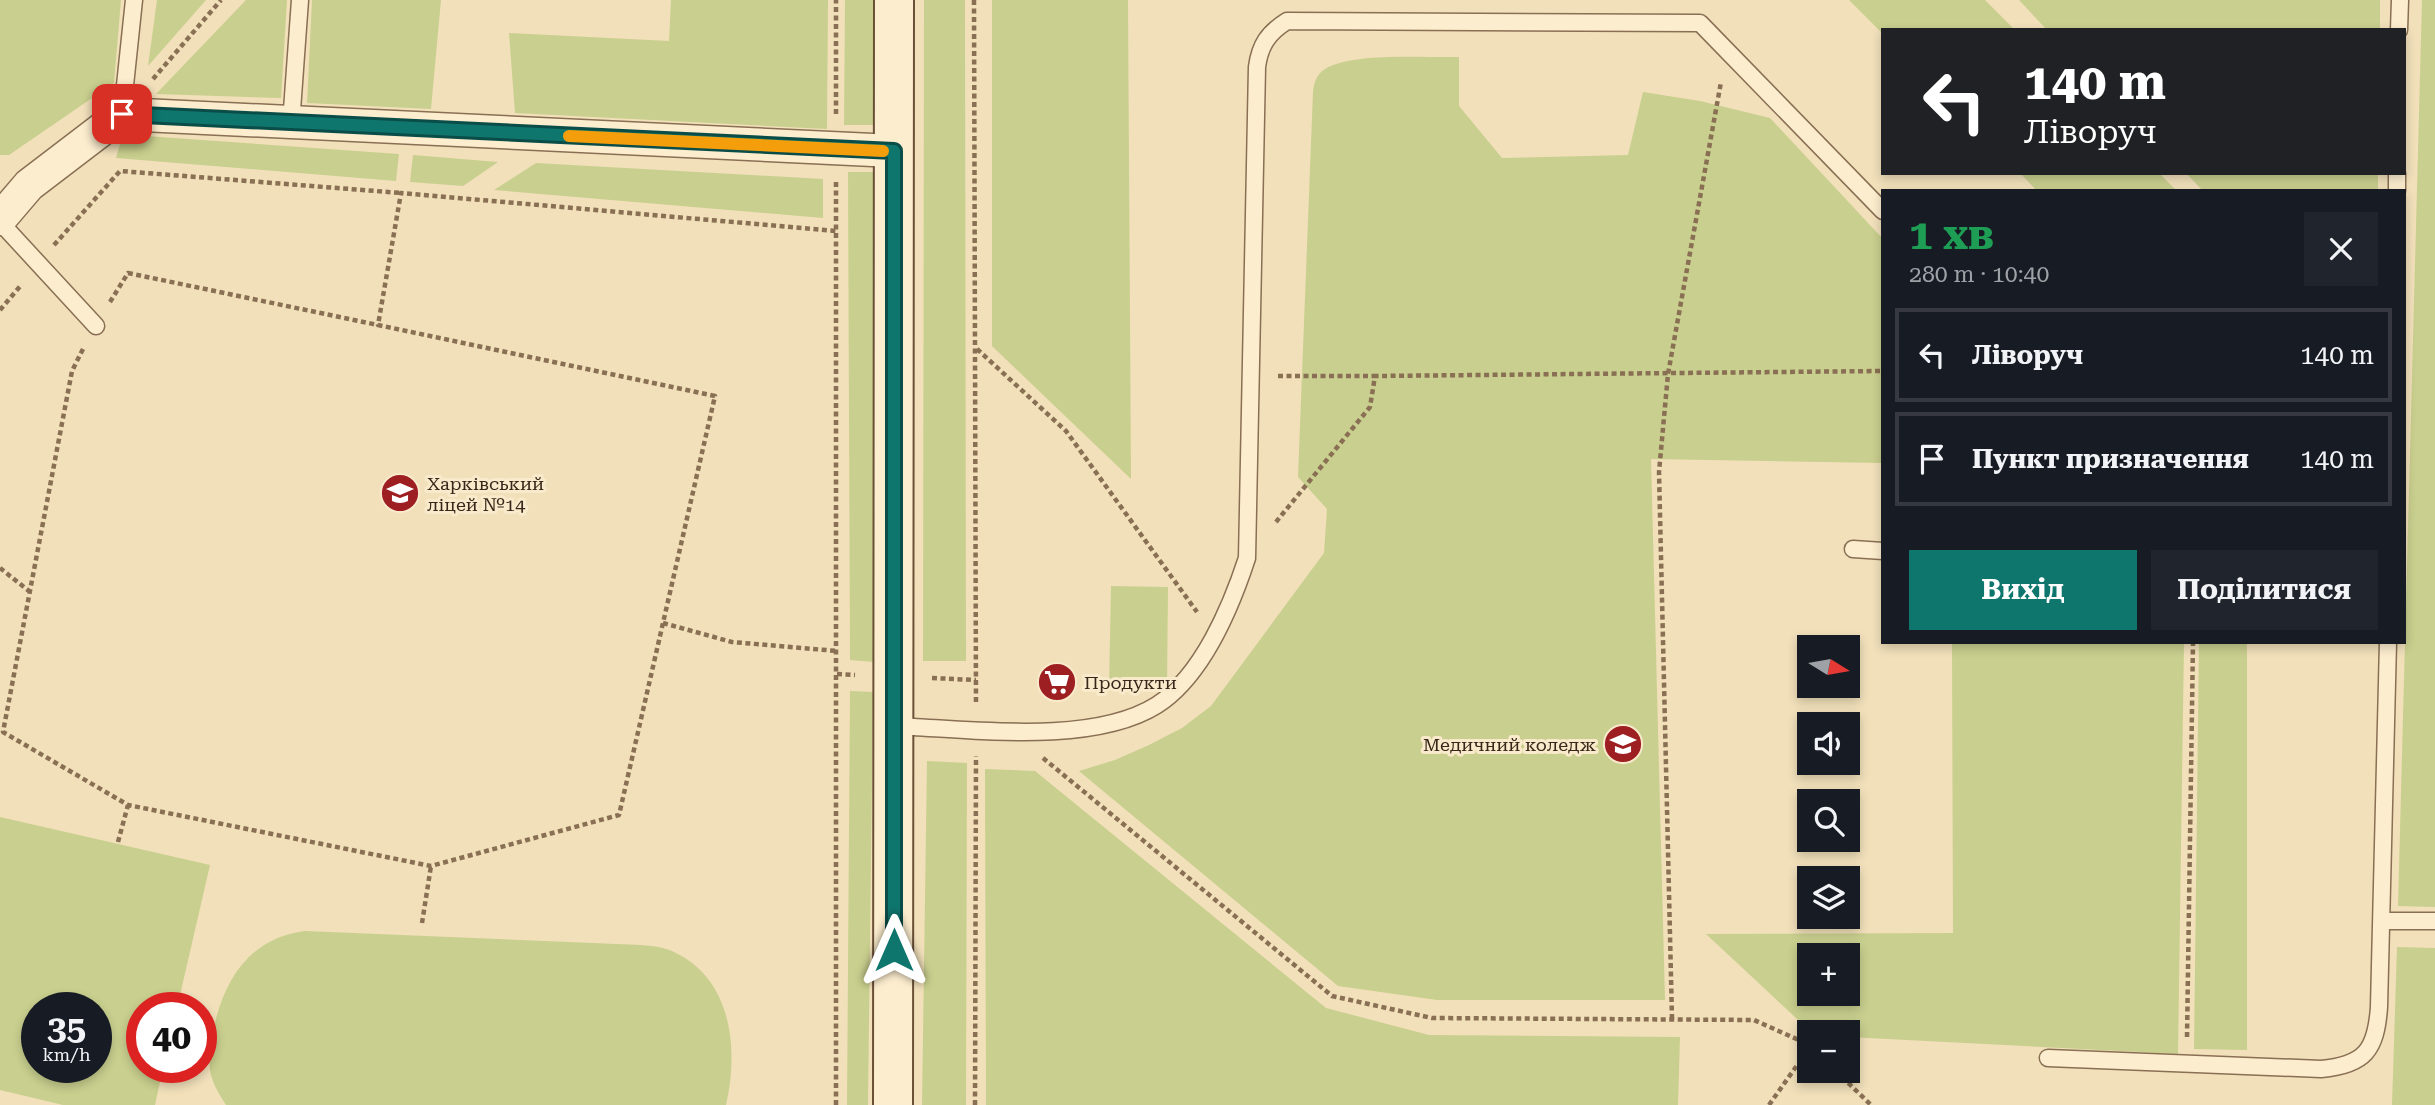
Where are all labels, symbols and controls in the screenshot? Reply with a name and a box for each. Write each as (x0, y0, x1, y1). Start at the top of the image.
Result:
text: 140 m (2024, 54, 2166, 111)
icon: left (1909, 56, 2000, 147)
pin (92, 84, 152, 144)
icon: arrive (103, 95, 141, 133)
text: Ліворуч (2024, 113, 2157, 151)
text: 1 хв (1909, 210, 1994, 259)
button: close (2304, 212, 2378, 286)
text: 280 m · 10:40 (1909, 261, 2049, 288)
icon: left (1913, 336, 1951, 374)
text: Ліворуч (1972, 340, 2083, 370)
text: 140 m (2300, 340, 2374, 370)
icon: arrive (1913, 440, 1951, 478)
text: Пункт призначення (1972, 444, 2249, 474)
text: 140 m (2300, 444, 2374, 474)
school or university icon: Харківський ліцей №14 (379, 472, 421, 514)
place label: Харківський ліцей №14 (427, 473, 544, 515)
button: Вихід (1909, 550, 2137, 630)
button: Поділитися (2151, 550, 2378, 630)
north arrow (1797, 635, 1860, 698)
map controls (1797, 635, 1860, 1083)
supermarket icon: Продукти (1036, 661, 1078, 703)
place label: Продукти (1084, 672, 1177, 693)
button: sound (1797, 712, 1860, 775)
school or university icon: Медичний коледж (1602, 723, 1644, 765)
place label: Медичний коледж (1423, 734, 1596, 755)
button: search (1797, 789, 1860, 852)
button: layers (1797, 866, 1860, 929)
position arrow (857, 913, 931, 987)
button: + (1797, 943, 1860, 1006)
speed limit sign: 40 (126, 992, 217, 1083)
text: 35 (47, 1008, 86, 1049)
button: − (1797, 1020, 1860, 1083)
text: km/h (42, 1044, 91, 1065)

